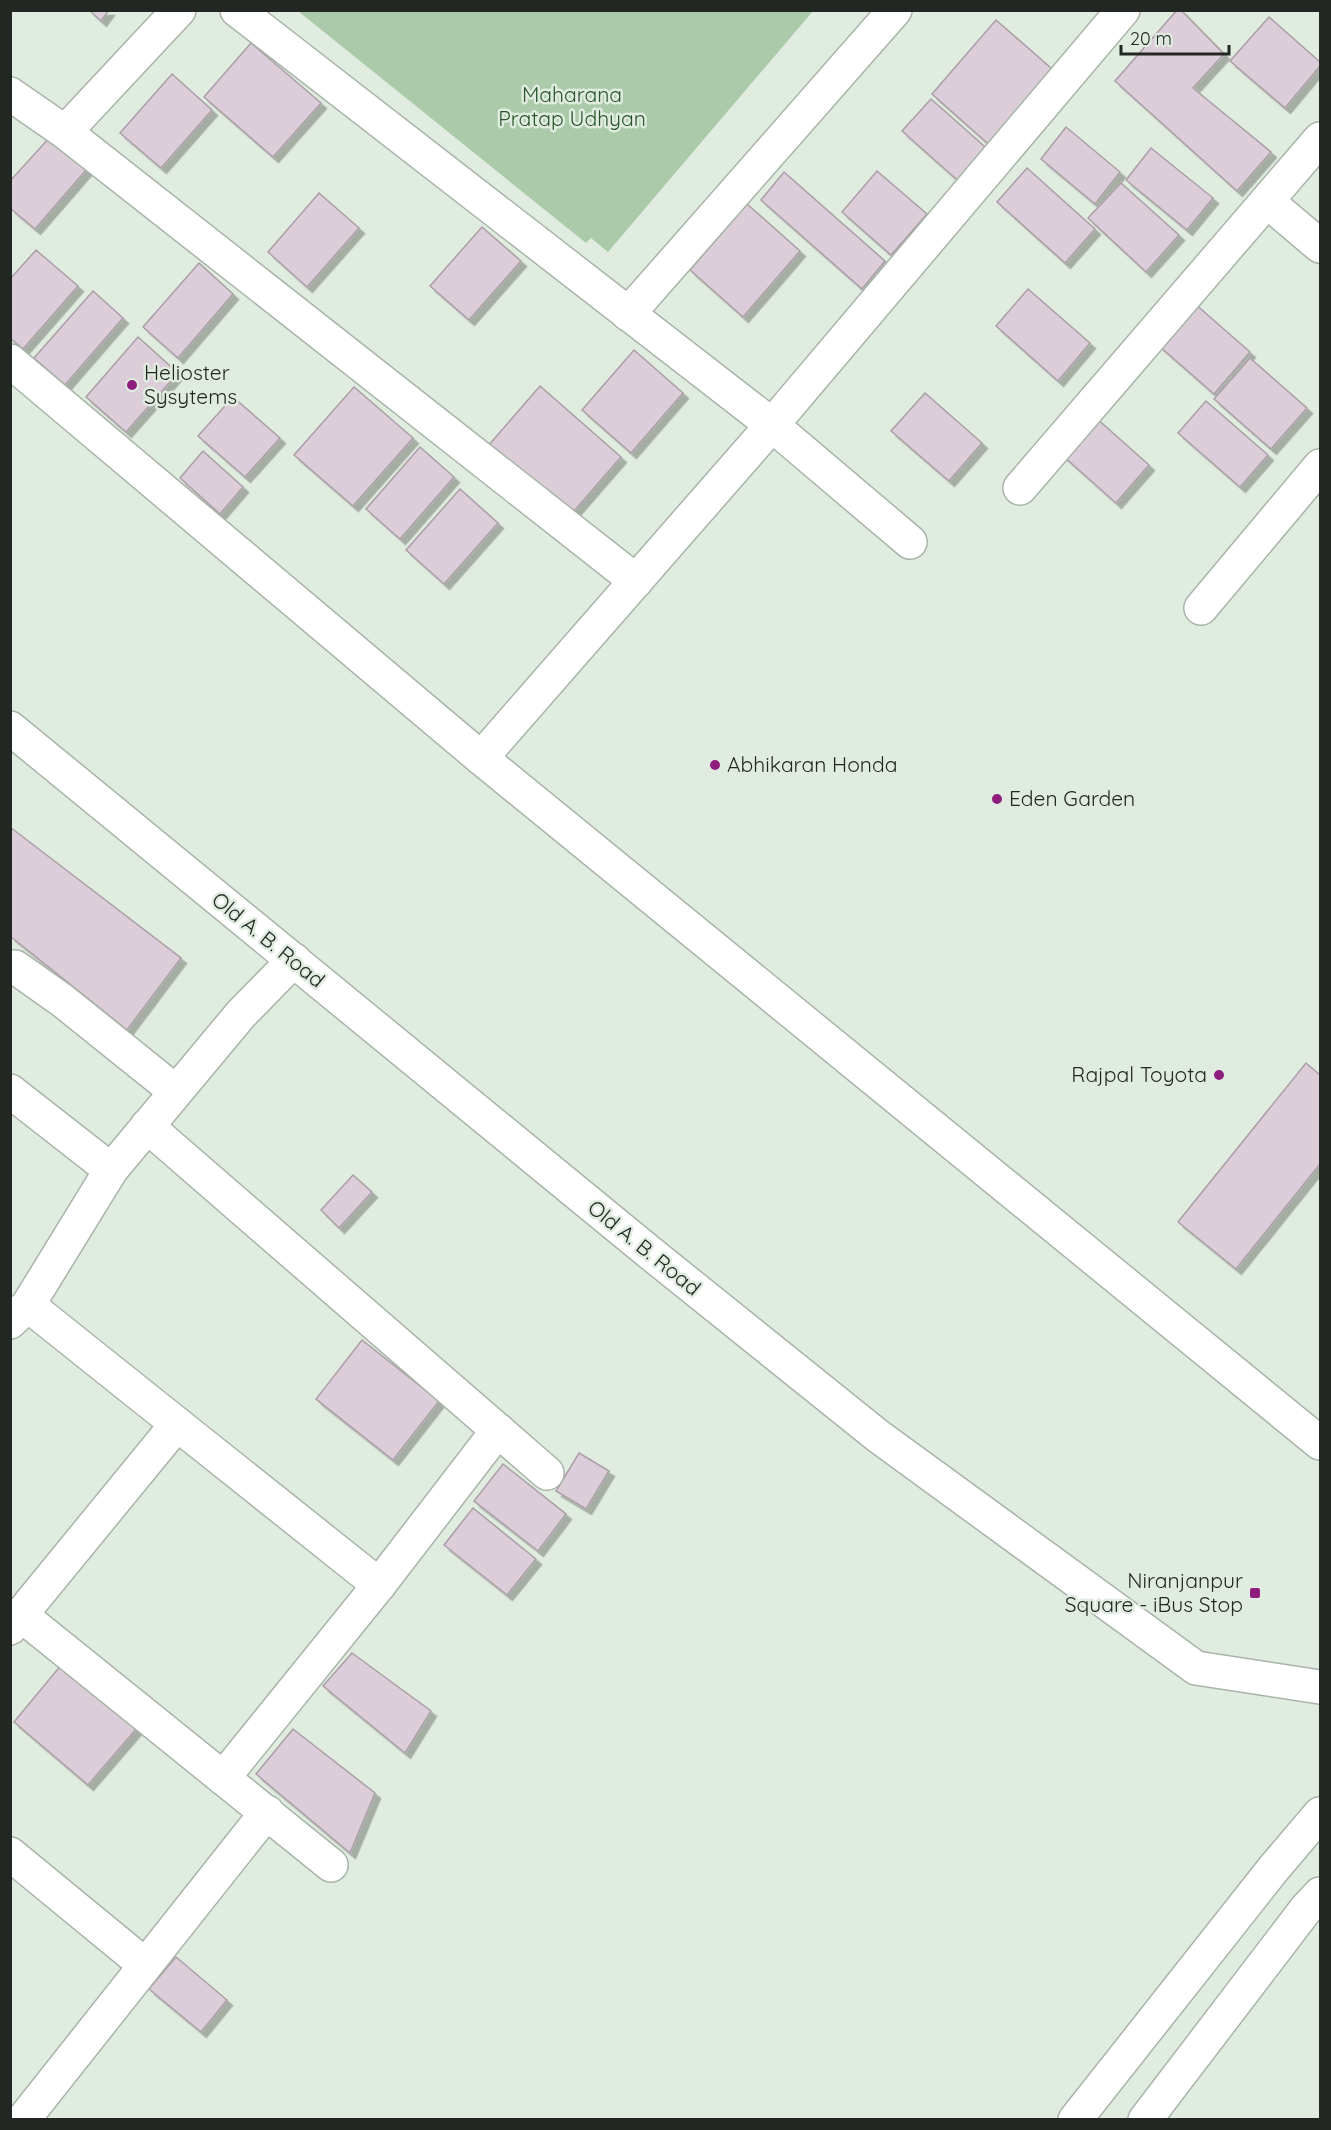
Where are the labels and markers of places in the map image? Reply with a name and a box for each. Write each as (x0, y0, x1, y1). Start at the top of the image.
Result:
place label: Helioster Sysytems (144, 359, 237, 409)
marker: Helioster Sysytems (125, 378, 139, 392)
place label: Abhikaran Honda (727, 751, 897, 777)
marker: Abhikaran Honda (708, 758, 722, 772)
place label: Eden Garden (1009, 785, 1135, 811)
marker: Eden Garden (990, 792, 1004, 806)
place label: Rajpal Toyota (1071, 1061, 1207, 1087)
marker: Rajpal Toyota (1212, 1068, 1226, 1082)
place label: Niranjanpur Square - iBus Stop (1065, 1567, 1243, 1617)
marker: Niranjanpur Square - iBus Stop (1248, 1586, 1262, 1600)

